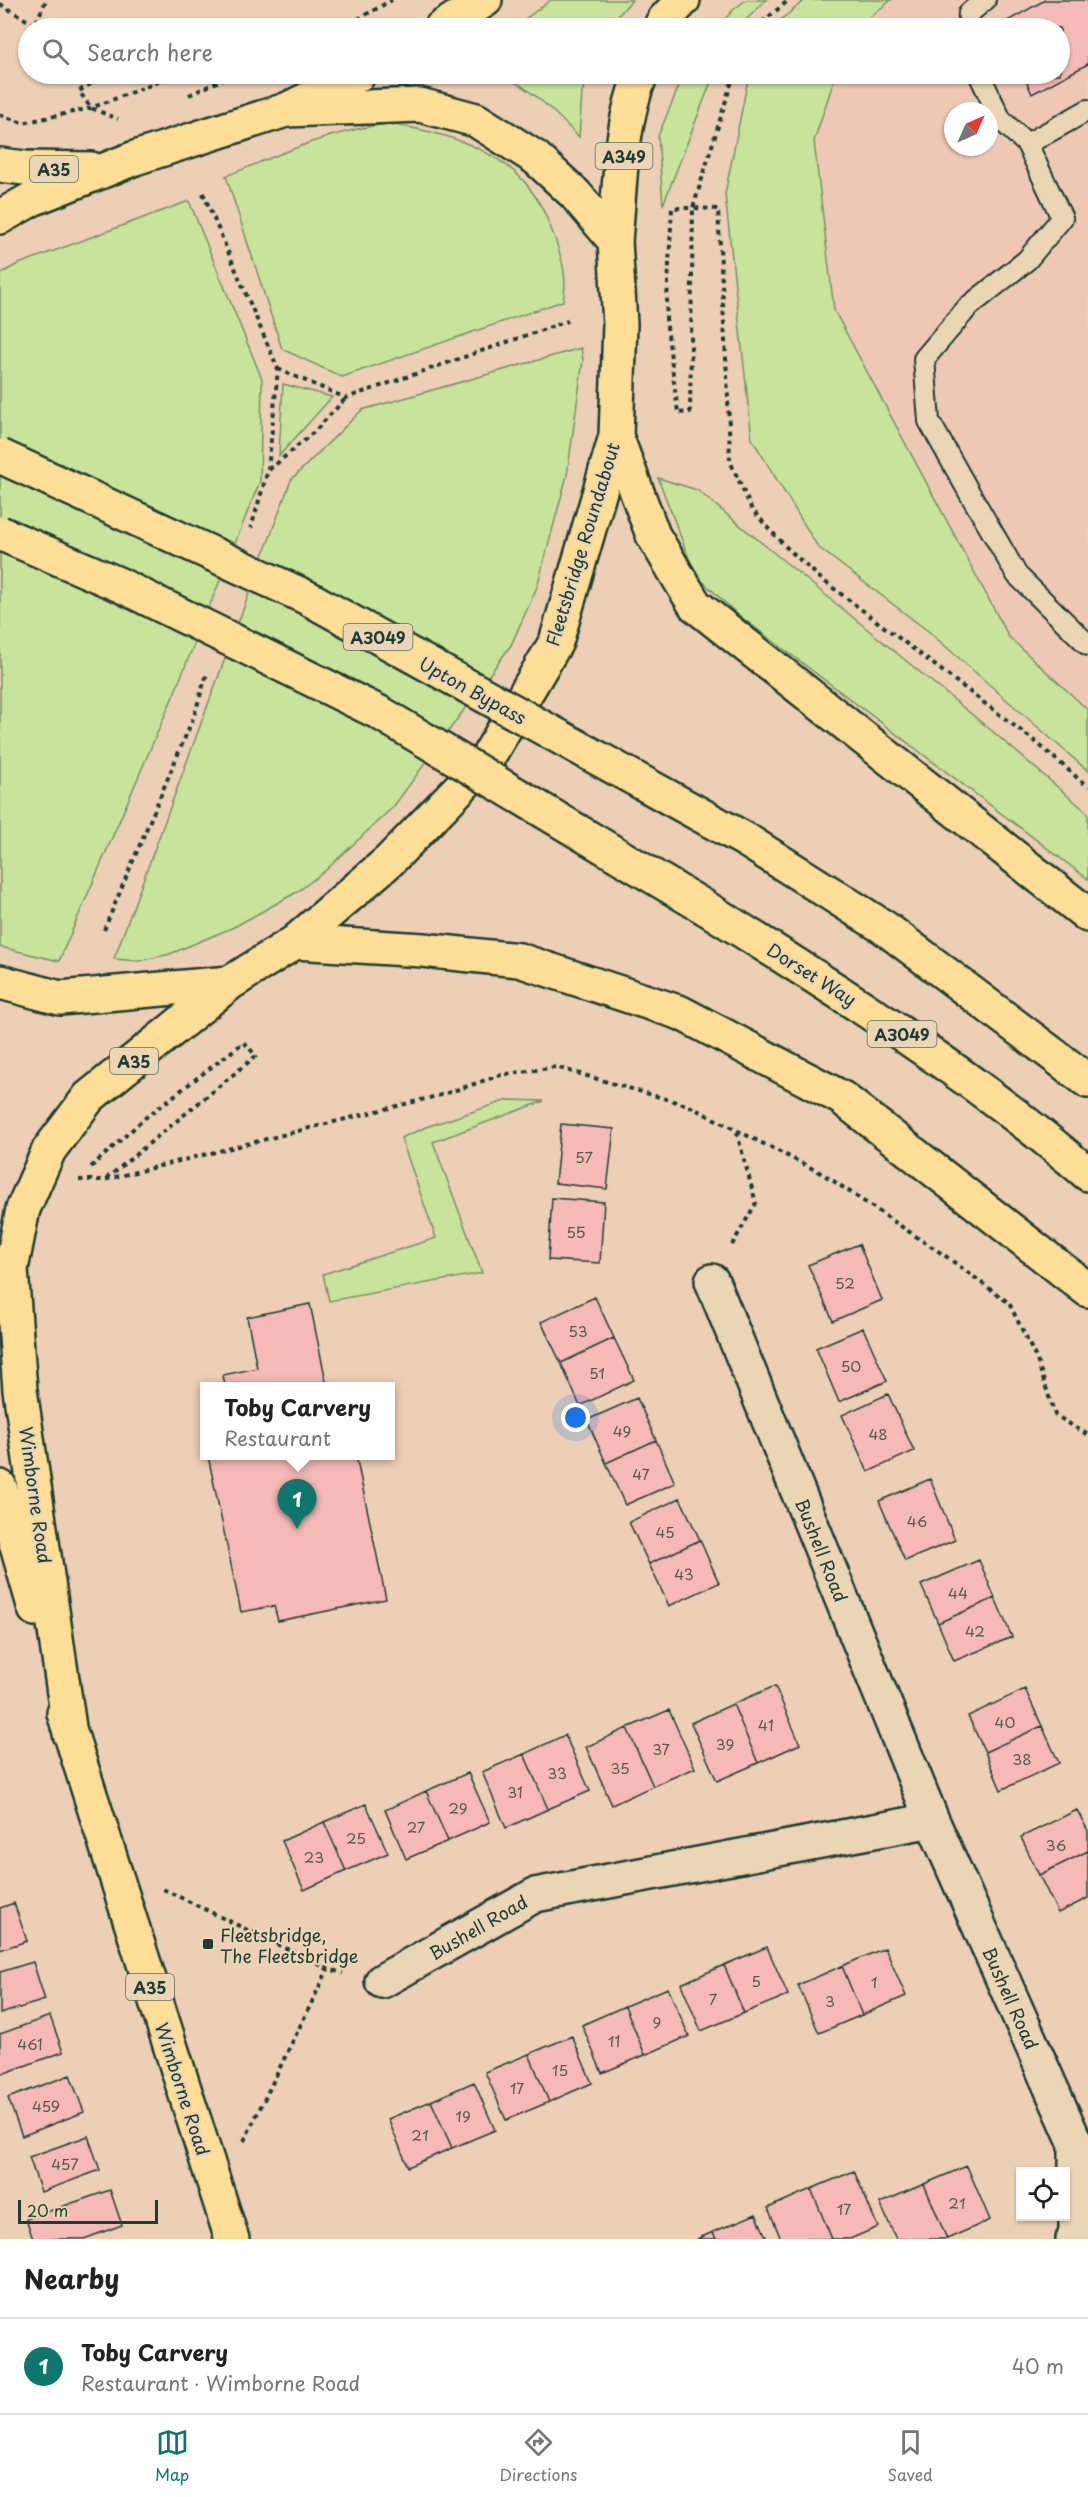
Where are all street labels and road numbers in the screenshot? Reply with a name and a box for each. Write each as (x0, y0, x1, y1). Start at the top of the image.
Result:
road number: A349 (596, 143, 652, 169)
road number: A35 (30, 156, 78, 182)
street label: Fleetsbridge Roundabout (538, 439, 626, 649)
road number: A3049 (344, 624, 412, 650)
street label: Upton Bypass (414, 649, 532, 731)
street label: Dorset Way (762, 936, 862, 1012)
road number: A3049 (868, 1021, 936, 1047)
road number: A35 (110, 1048, 158, 1074)
street label: Wimborne Road (13, 1425, 59, 1565)
street label: Bushell Road (789, 1494, 855, 1606)
street label: Bushell Road (424, 1888, 532, 1966)
street label: Bushell Road (976, 1942, 1046, 2054)
road number: A35 (126, 1974, 174, 2000)
street label: Wimborne Road (149, 2019, 217, 2159)

